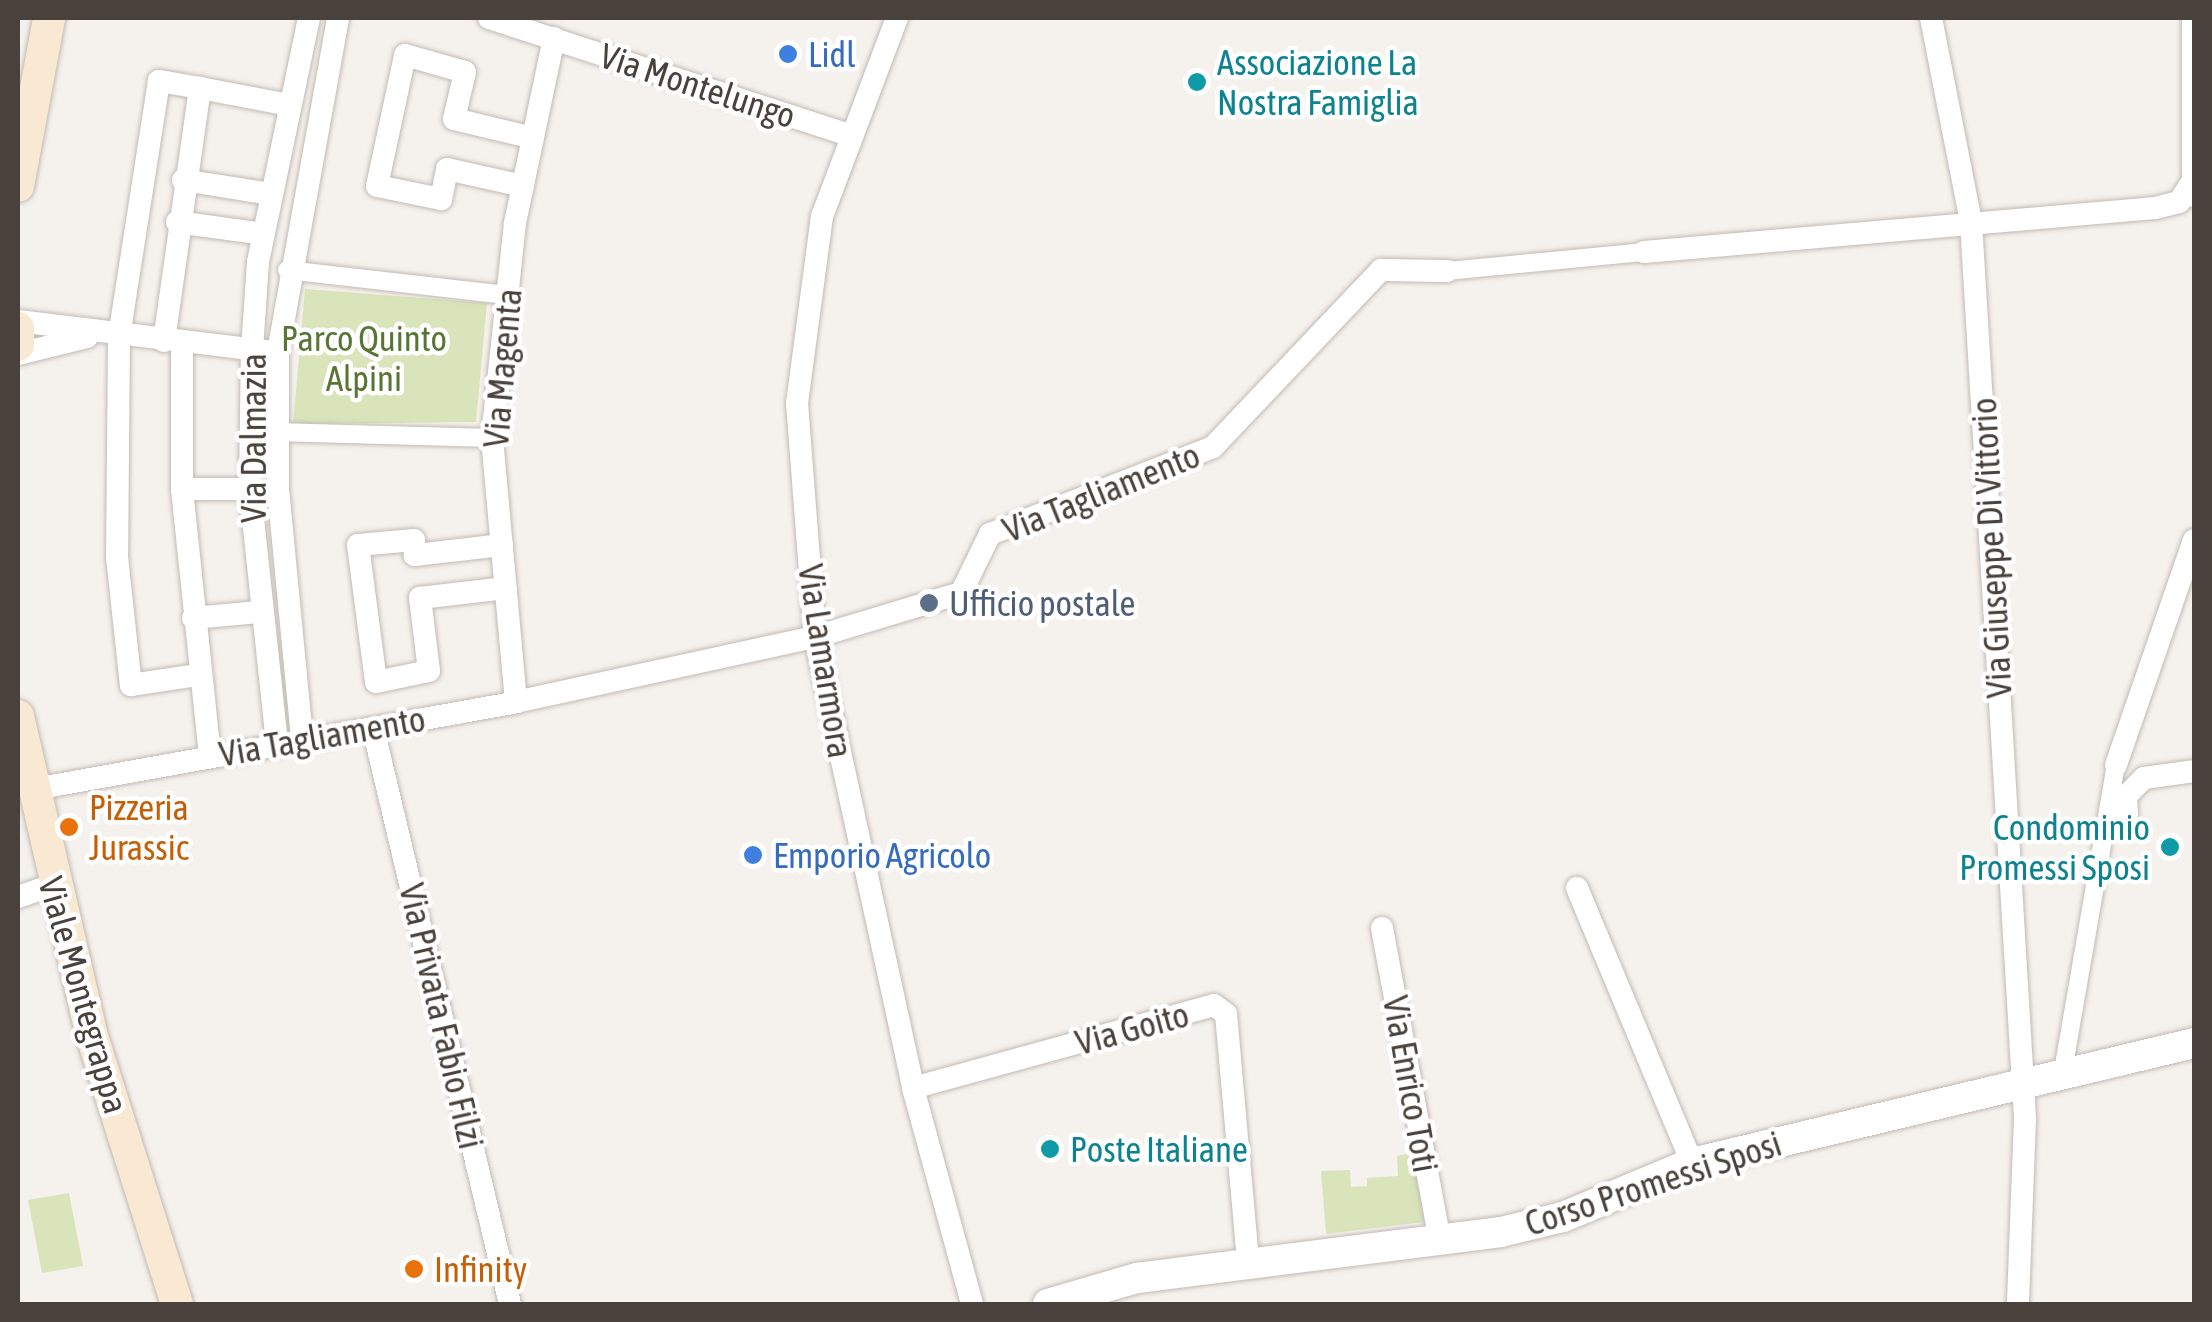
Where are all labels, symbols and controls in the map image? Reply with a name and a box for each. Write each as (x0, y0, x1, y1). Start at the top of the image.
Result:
place label: Lidl (808, 33, 855, 75)
street label: Via Montelungo (595, 34, 801, 136)
place label: Associazione La Nostra Famiglia (1217, 41, 1419, 123)
marker: Lidl (777, 43, 799, 65)
marker: Associazione La Nostra Famiglia (1186, 71, 1208, 93)
street label: Via Magenta (474, 287, 530, 449)
park label: Parco Quinto Alpini (281, 317, 447, 399)
street label: Via Dalmazia (232, 353, 274, 523)
street label: Via Giuseppe Di Vittorio (1962, 397, 2020, 699)
street label: Via Tagliamento (997, 434, 1205, 550)
street label: Via Lamarmora (790, 561, 862, 761)
place label: Ufficio postale (949, 582, 1135, 624)
marker: Ufficio postale (918, 592, 940, 614)
street label: Via Tagliamento (216, 697, 428, 775)
place label: Pizzeria Jurassic (89, 786, 189, 868)
place label: Condominio Promessi Sposi (1959, 806, 2150, 888)
marker: Pizzeria Jurassic (58, 816, 80, 838)
place label: Emporio Agricolo (773, 834, 991, 876)
marker: Condominio Promessi Sposi (2159, 836, 2181, 858)
marker: Emporio Agricolo (742, 844, 764, 866)
street label: Viale Montegrappa (30, 872, 138, 1118)
street label: Via Privata Fabio Filzi (391, 879, 493, 1153)
street label: Via Enrico Toti (1375, 992, 1447, 1176)
street label: Via Goito (1071, 993, 1193, 1063)
street label: Corso Promessi Sposi (1520, 1122, 1786, 1244)
place label: Poste Italiane (1070, 1128, 1248, 1170)
marker: Poste Italiane (1039, 1138, 1061, 1160)
place label: Infinity (434, 1248, 527, 1290)
marker: Infinity (403, 1258, 425, 1280)

